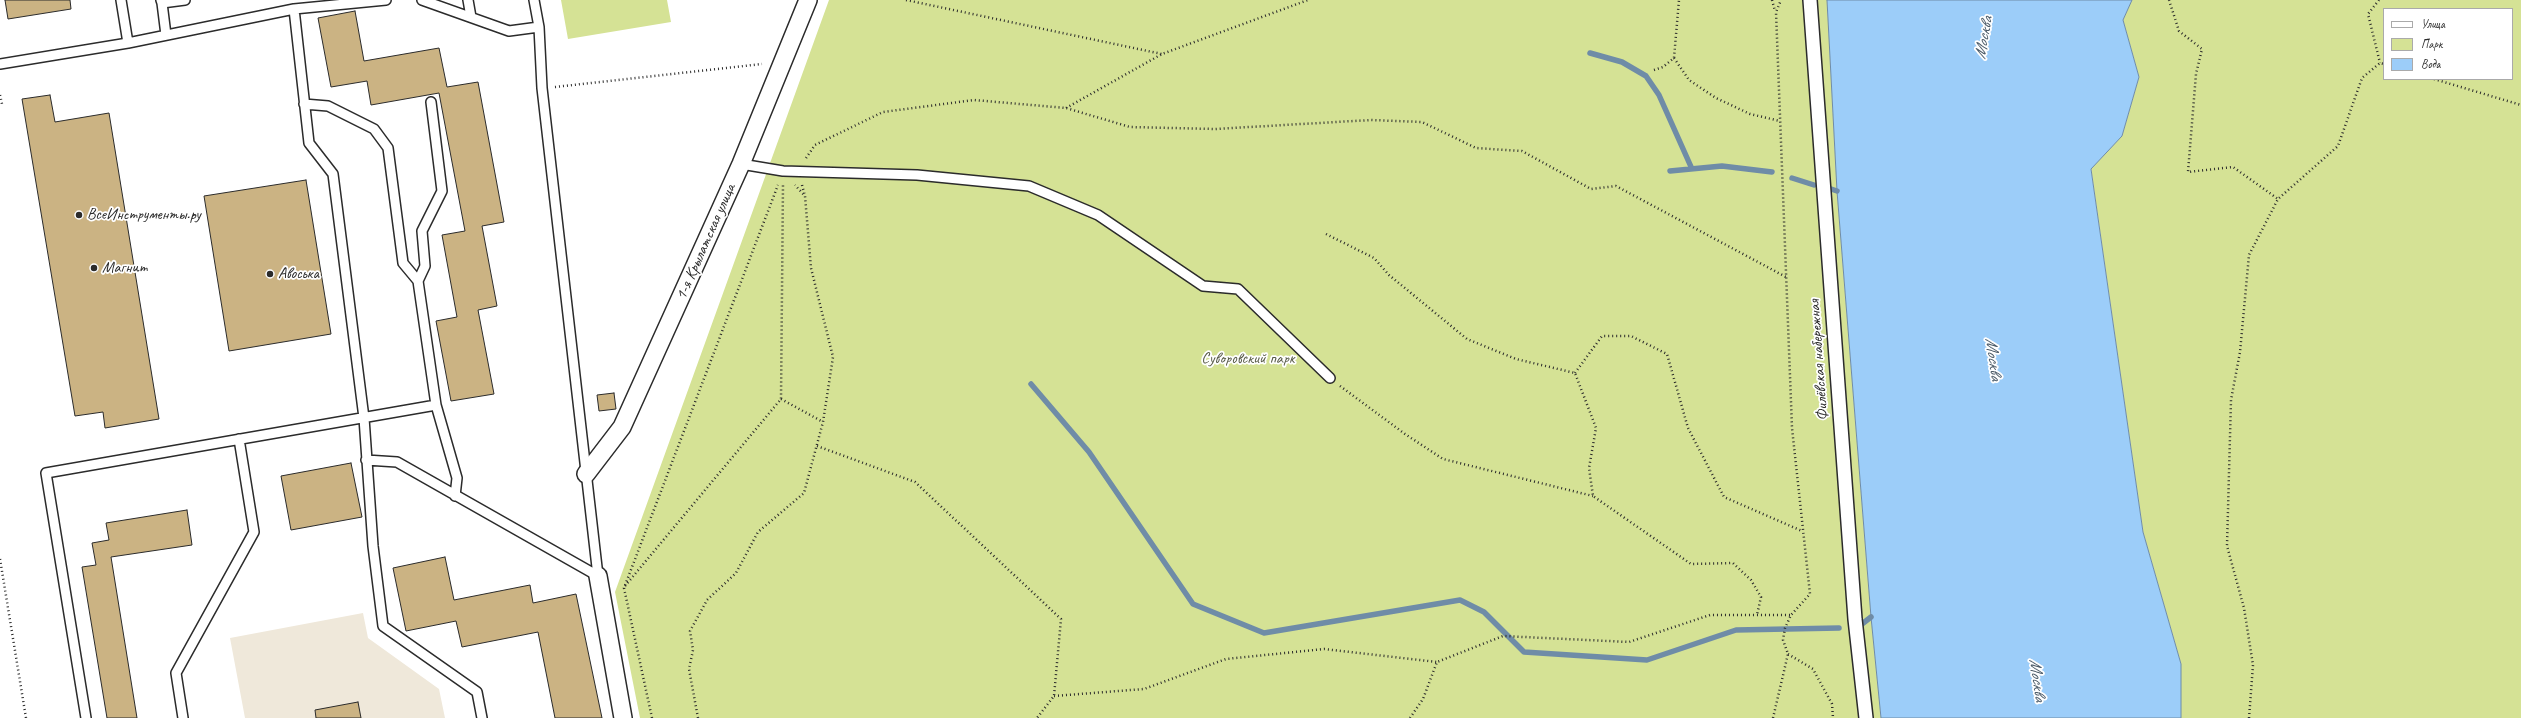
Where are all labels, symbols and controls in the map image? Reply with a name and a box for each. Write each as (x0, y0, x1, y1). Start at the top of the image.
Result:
legend (2383, 8, 2513, 80)
water label: Москва (1970, 15, 1998, 61)
text: Улица (2421, 16, 2445, 32)
text: Парк (2421, 36, 2442, 52)
text: Вода (2421, 56, 2440, 72)
street label: 1-я Крылатская улица (672, 181, 740, 303)
place label: ВсеИнструменты.ру (87, 205, 201, 225)
marker: ВсеИнструменты.ру (74, 210, 84, 220)
place label: Магнит (102, 258, 147, 278)
marker: Магнит (89, 263, 99, 273)
place label: Авоська (278, 264, 319, 284)
marker: Авоська (265, 269, 275, 279)
street label: Филёвская набережная (1805, 299, 1833, 421)
water label: Москва (1980, 337, 2006, 381)
park label: Суворовский парк (1201, 349, 1295, 369)
water label: Москва (2024, 658, 2050, 702)

